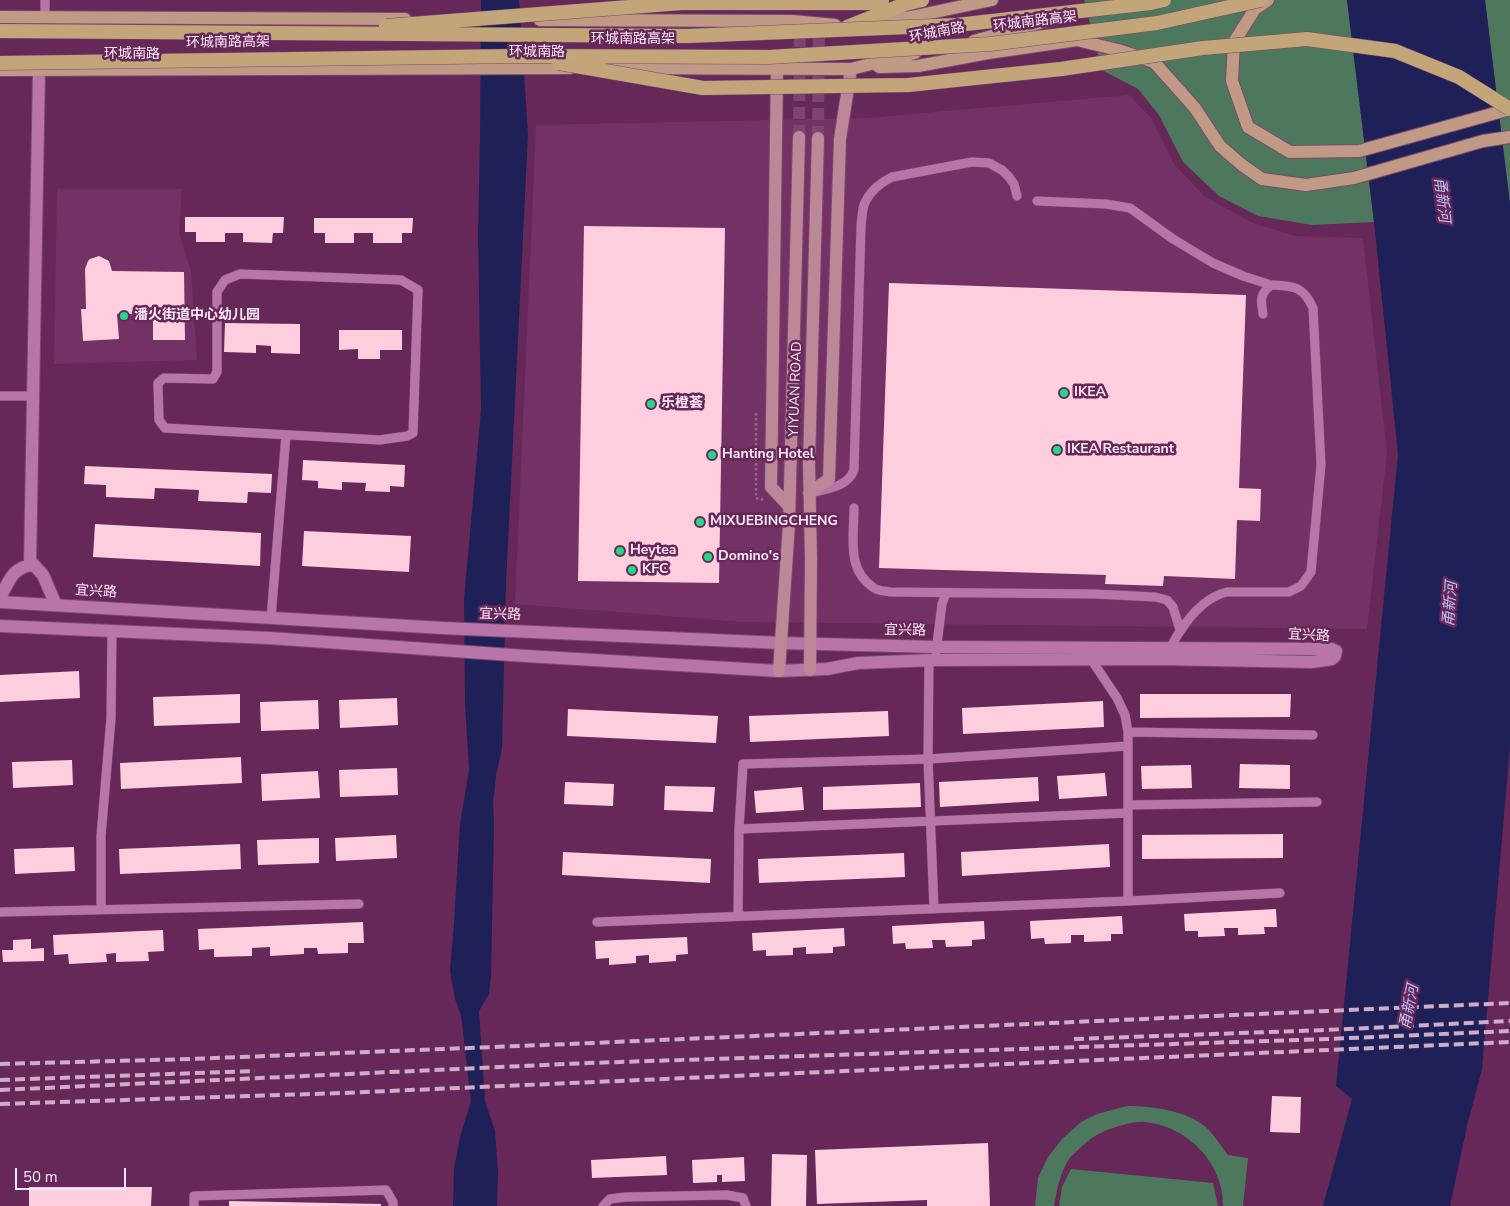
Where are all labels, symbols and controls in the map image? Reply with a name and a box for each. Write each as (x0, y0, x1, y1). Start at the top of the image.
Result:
street label: 环城南路高架 (992, 9, 1078, 35)
street label: 环城南路 (908, 19, 966, 47)
street label: 环城南路高架 (591, 32, 675, 48)
street label: 环城南路高架 (186, 34, 270, 52)
street label: 环城南路 (509, 45, 565, 61)
street label: 环城南路 (104, 47, 160, 63)
water label: 甬新河 (1429, 177, 1453, 223)
place label: 潘火街道中心幼儿园 (134, 308, 260, 324)
marker: 潘火街道中心幼儿园 (118, 310, 130, 322)
street label: YIYUAN ROAD (786, 341, 806, 437)
place label: IKEA (1074, 385, 1106, 401)
marker: IKEA (1058, 387, 1070, 399)
place label: 乐橙荟 (661, 396, 703, 412)
marker: 乐橙荟 (645, 398, 657, 410)
place label: IKEA Restaurant (1067, 442, 1174, 458)
marker: IKEA Restaurant (1051, 444, 1063, 456)
place label: Hanting Hotel (722, 447, 814, 463)
marker: Hanting Hotel (706, 449, 718, 461)
place label: MIXUEBINGCHENG (710, 514, 838, 530)
marker: MIXUEBINGCHENG (694, 516, 706, 528)
place label: Heytea (630, 543, 676, 559)
marker: Heytea (614, 545, 626, 557)
place label: Domino's (718, 549, 779, 565)
marker: Domino's (702, 551, 714, 563)
place label: KFC (642, 562, 668, 578)
marker: KFC (626, 564, 638, 576)
water label: 甬新河 (1440, 581, 1462, 627)
street label: 宜兴路 (74, 582, 118, 602)
street label: 宜兴路 (479, 606, 521, 624)
street label: 宜兴路 (884, 622, 926, 640)
street label: 宜兴路 (1288, 627, 1330, 645)
water label: 甬新河 (1397, 983, 1423, 1031)
scale bar (18, 1158, 129, 1190)
text: 50 m (23, 1167, 58, 1187)

